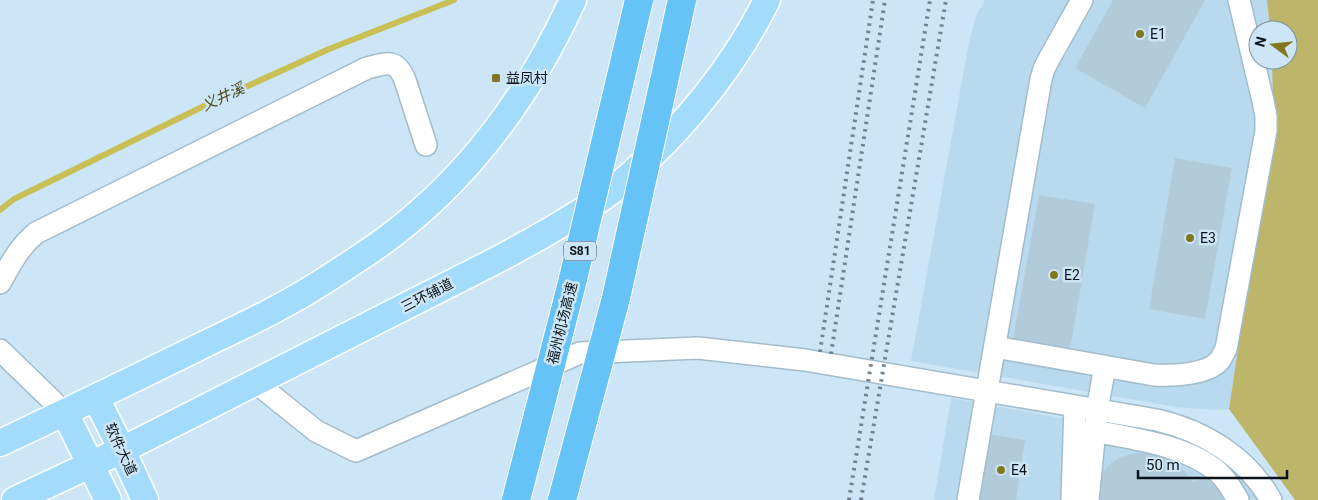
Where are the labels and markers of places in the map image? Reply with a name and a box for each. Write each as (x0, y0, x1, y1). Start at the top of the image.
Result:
place label: E1 (1150, 26, 1166, 42)
marker: E1 (1134, 28, 1146, 40)
place label: 益凤村 (506, 70, 548, 86)
marker: 益凤村 (490, 72, 502, 84)
place label: E3 (1200, 230, 1216, 246)
marker: E3 (1184, 232, 1196, 244)
place label: E2 (1064, 267, 1080, 283)
marker: E2 (1048, 269, 1060, 281)
place label: E4 (1011, 462, 1027, 478)
marker: E4 (995, 464, 1007, 476)

